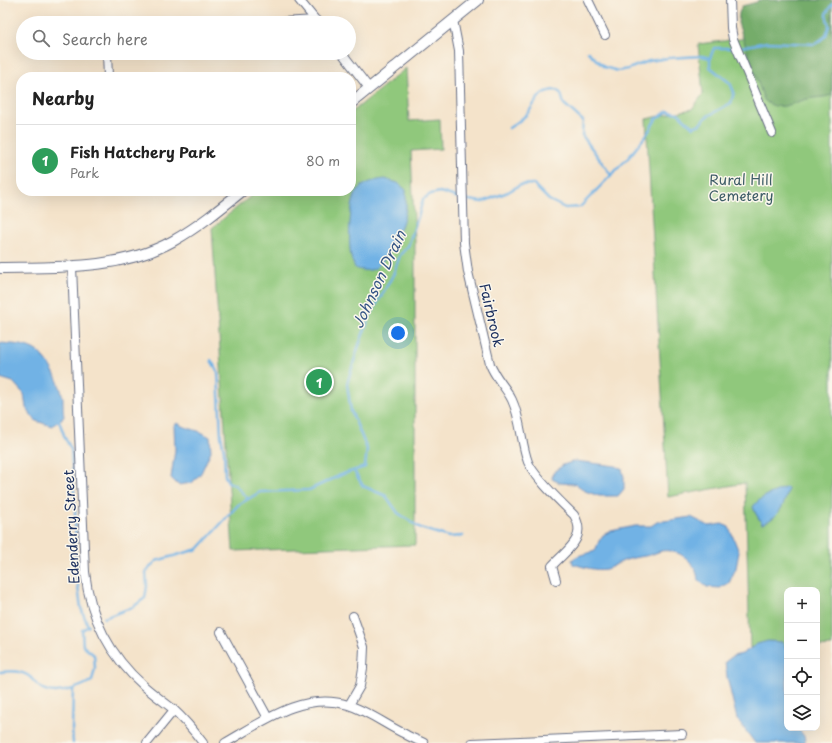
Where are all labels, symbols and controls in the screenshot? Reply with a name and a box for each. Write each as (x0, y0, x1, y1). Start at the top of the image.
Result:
search box (16, 16, 356, 60)
icon: search (30, 27, 52, 49)
text: Search here (62, 27, 148, 50)
text: Nearby (32, 85, 94, 111)
text: Fish Hatchery Park (70, 140, 216, 163)
text: 1 (42, 151, 48, 170)
text: 80 m (306, 151, 340, 170)
text: Park (70, 163, 99, 182)
park label: Rural Hill Cemetery (708, 169, 774, 206)
water label: Johnson Drain (345, 225, 411, 332)
street label: Fairbrook (474, 281, 510, 349)
your location (388, 323, 408, 343)
pin: 1 (306, 367, 332, 397)
street label: Edenderry Street (58, 469, 84, 585)
map controls (784, 587, 820, 731)
button: + (784, 587, 820, 623)
button: − (784, 623, 820, 659)
button: locate (784, 659, 820, 695)
button: layers (784, 695, 820, 731)

